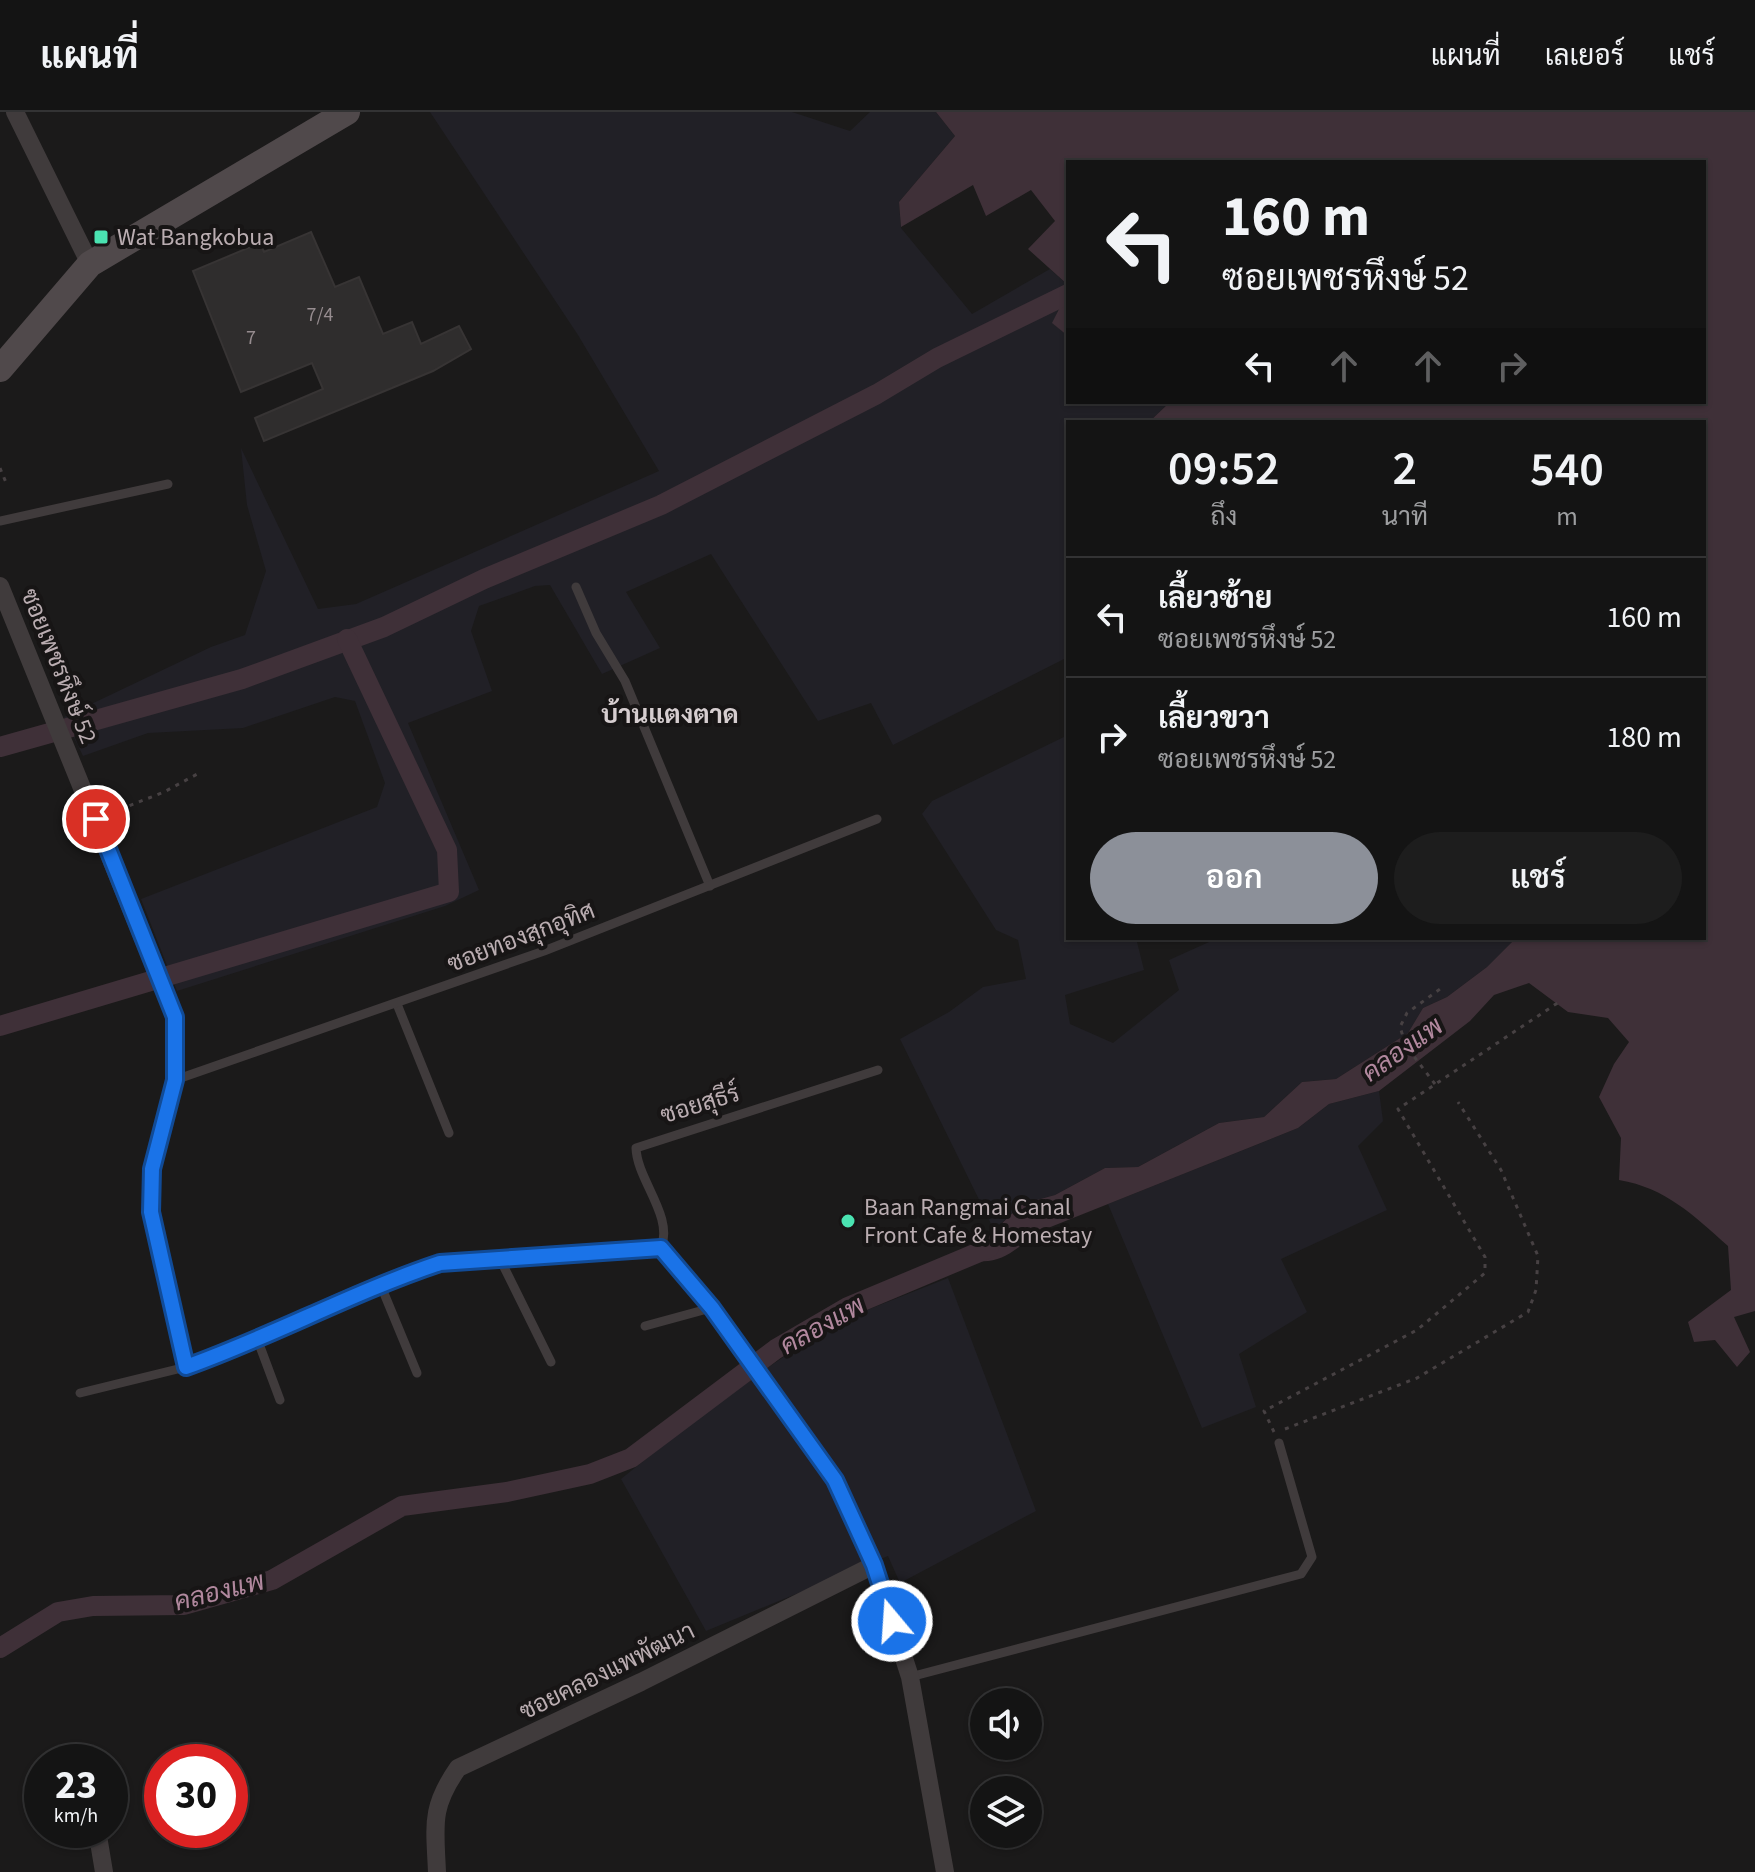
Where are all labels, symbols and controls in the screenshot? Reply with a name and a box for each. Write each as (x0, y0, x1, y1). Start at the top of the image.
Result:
text: แผนที่ (40, 29, 139, 83)
text: แผนที่ (1431, 36, 1501, 76)
text: เลเยอร์ (1545, 36, 1624, 76)
text: แชร์ (1668, 36, 1715, 76)
text: 160 m (1222, 178, 1370, 257)
icon: left (1090, 192, 1194, 296)
place label: Wat Bangkobua (117, 220, 274, 255)
marker: Wat Bangkobua (92, 228, 110, 246)
text: ซอยเพชรหึงษ์ 52 (1222, 253, 1469, 304)
house number: 7/4 (307, 301, 333, 329)
house number: 7 (246, 324, 256, 352)
icon: left (1238, 344, 1282, 388)
icon: ahead (1322, 344, 1366, 388)
icon: ahead (1406, 344, 1450, 388)
icon: right (1490, 344, 1534, 388)
text: 09:52 (1168, 435, 1280, 503)
text: 2 (1393, 435, 1417, 503)
text: 540 (1530, 436, 1604, 504)
text: ถึง (1210, 498, 1237, 535)
text: นาที (1382, 498, 1428, 535)
text: m (1556, 498, 1578, 535)
text: เลี้ยวซ้าย (1158, 577, 1272, 620)
street label: ซอยเพชรหึงษ์ 52 (11, 583, 106, 749)
icon: left (1090, 595, 1134, 639)
text: 160 m (1606, 596, 1682, 639)
text: ซอยเพชรหึงษ์ 52 (1158, 621, 1336, 658)
district label: บ้านแตงตาด (601, 696, 739, 733)
text: เลี้ยวขวา (1158, 697, 1270, 740)
icon: right (1090, 715, 1134, 759)
text: 180 m (1606, 716, 1682, 759)
text: ซอยเพชรหึงษ์ 52 (1158, 741, 1336, 778)
pin (62, 785, 130, 853)
icon: arrive (74, 797, 118, 841)
button: ออก (1090, 832, 1378, 924)
button: แชร์ (1394, 832, 1682, 924)
street label: ซอยทองสุกอุทิศ (442, 893, 600, 982)
water label: คลองแพ (1354, 1008, 1451, 1091)
street label: ซอยสุธีร์ (656, 1076, 744, 1133)
place label: Baan Rangmai Canal Front Cafe & Homestay (864, 1190, 1092, 1253)
marker: Baan Rangmai Canal Front Cafe & Homestay (839, 1212, 857, 1230)
water label: คลองแพ (773, 1287, 872, 1364)
water label: คลองแพ (170, 1562, 268, 1621)
position arrow (850, 1579, 934, 1663)
street label: ซอยคลองแพพัฒนา (514, 1614, 701, 1729)
map controls (970, 1688, 1042, 1848)
button: sound (970, 1688, 1042, 1760)
speed limit sign: 30 (144, 1744, 248, 1848)
text: 23 (55, 1757, 97, 1814)
button: layers (970, 1776, 1042, 1848)
text: km/h (54, 1802, 98, 1830)

